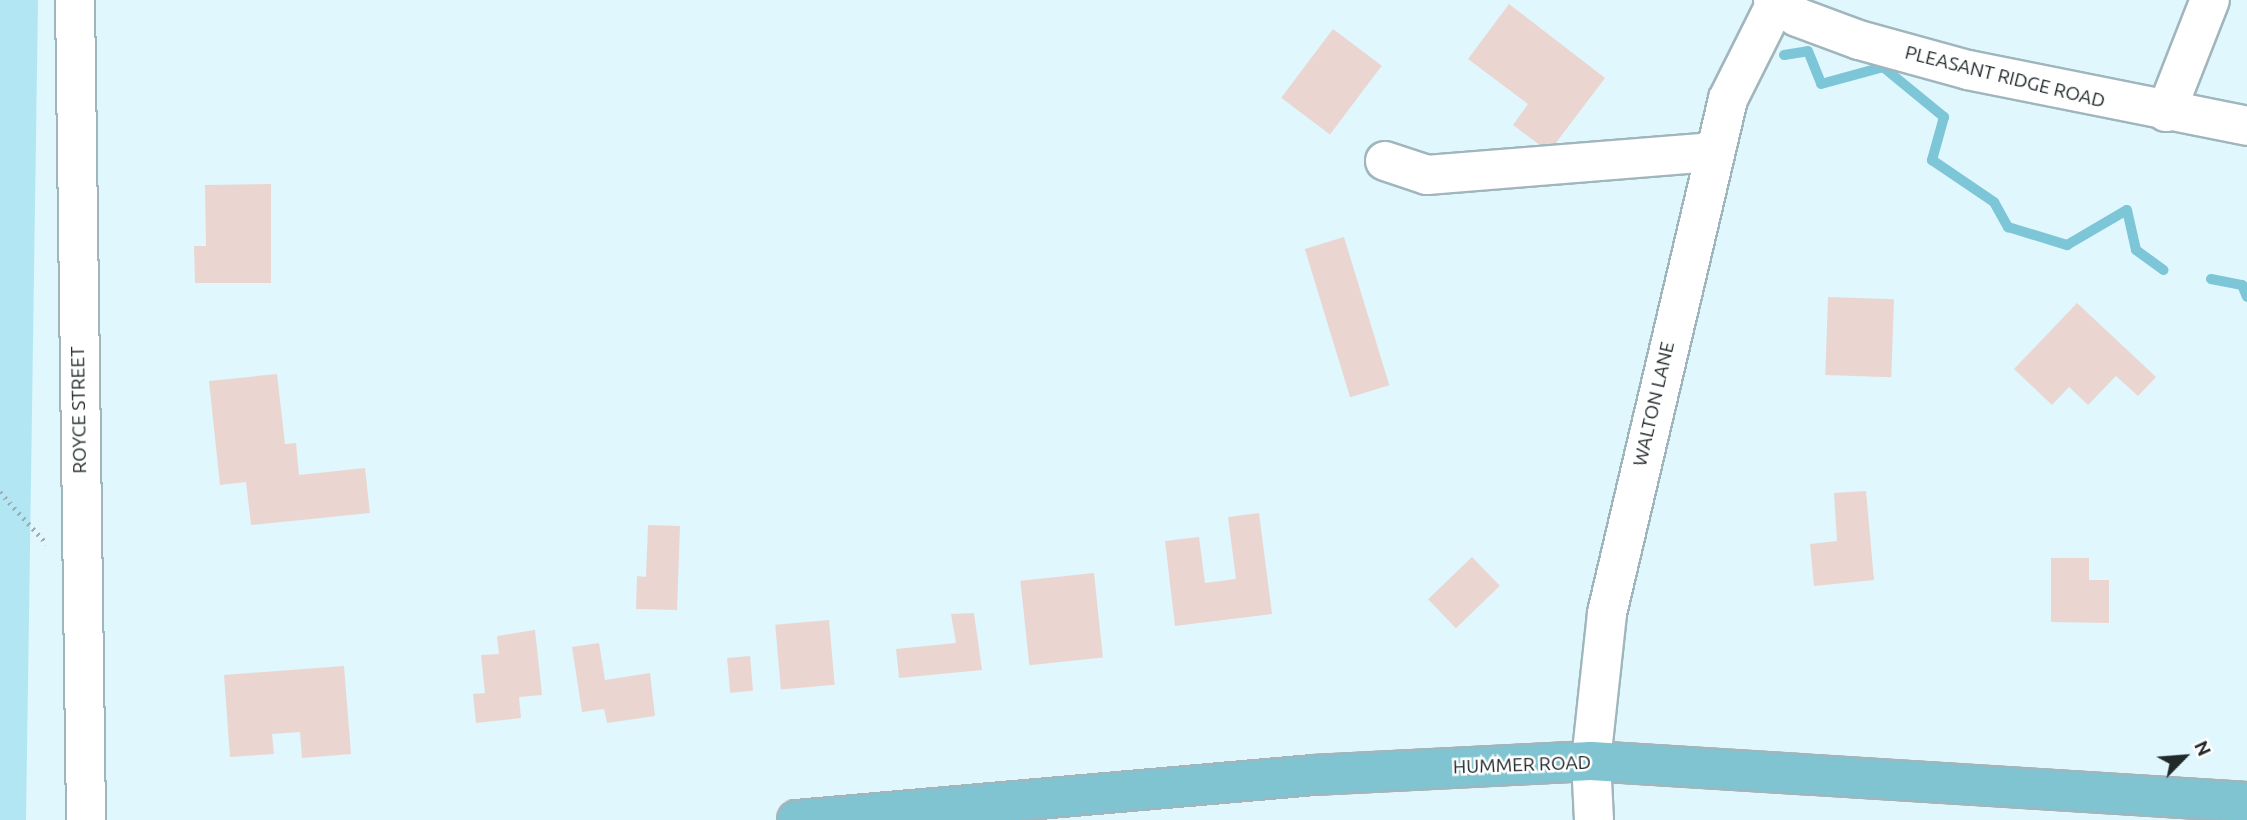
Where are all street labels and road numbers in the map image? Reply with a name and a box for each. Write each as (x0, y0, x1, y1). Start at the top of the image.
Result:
street label: PLEASANT RIDGE ROAD (1903, 41, 2107, 113)
street label: WALTON LANE (1629, 339, 1679, 469)
street label: ROYCE STREET (66, 346, 92, 474)
street label: HUMMER ROAD (1453, 751, 1591, 779)

